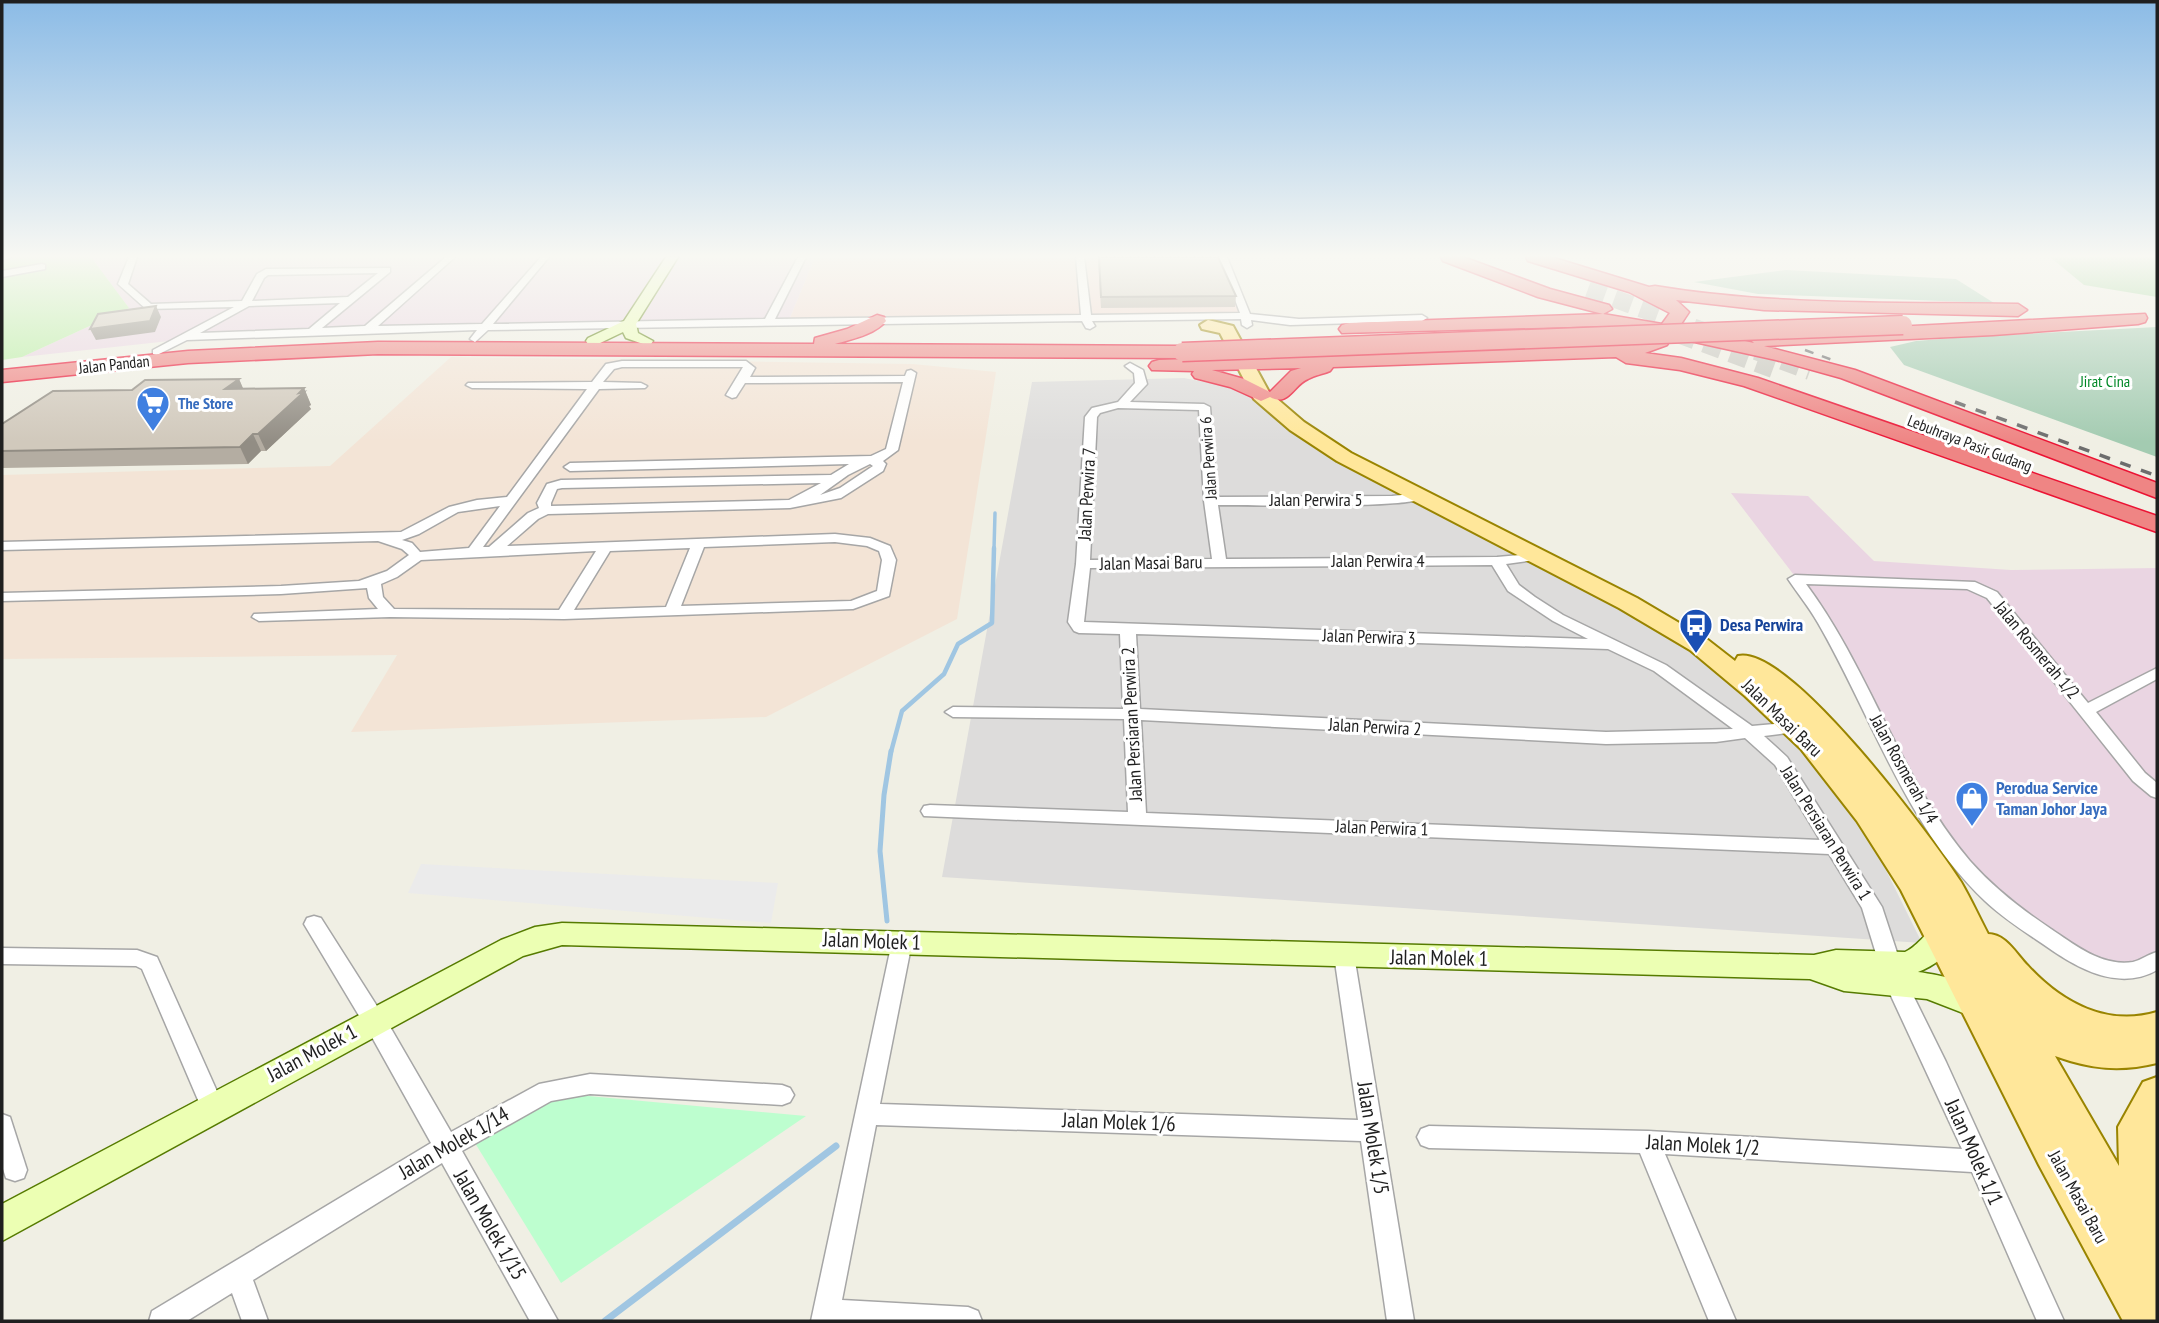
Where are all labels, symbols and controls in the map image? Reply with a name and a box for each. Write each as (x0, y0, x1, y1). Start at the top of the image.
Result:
street label: Jalan Pandan (76, 350, 151, 378)
park label: Jirat Cina (2079, 371, 2130, 391)
supermarket icon: The Store (134, 384, 172, 433)
place label: The Store (178, 393, 233, 413)
street label: Lebuhraya Pasir Gudang (1905, 410, 2035, 476)
street label: Jalan Perwira 6 (1195, 416, 1221, 501)
street label: Jalan Perwira 7 (1073, 447, 1100, 542)
street label: Jalan Perwira 5 (1268, 488, 1363, 511)
street label: Jalan Perwira 4 (1330, 549, 1425, 572)
street label: Jalan Masai Baru (1098, 550, 1203, 575)
street label: Jalan Rosmerah 1/2 (1989, 595, 2085, 703)
bus stop icon: Desa Perwira (1677, 606, 1715, 655)
place label: Desa Perwira (1720, 613, 1803, 636)
street label: Jalan Perwira 3 (1321, 623, 1416, 650)
street label: Jalan Persiaran Perwira 2 (1116, 646, 1147, 803)
street label: Jalan Masai Baru (1737, 673, 1827, 762)
street label: Jalan Rosmerah 1/4 (1865, 709, 1944, 827)
street label: Jalan Perwira 2 (1327, 713, 1422, 740)
street label: Jalan Persiaran Perwira 1 (1775, 760, 1877, 904)
place label: Perodua Service Taman Johor Jaya (1996, 776, 2107, 820)
shop icon: Perodua Service Taman Johor Jaya (1953, 779, 1991, 828)
street label: Jalan Perwira 1 (1334, 814, 1429, 841)
street label: Jalan Molek 1 (822, 925, 921, 956)
street label: Jalan Molek 1 (1389, 943, 1488, 972)
street label: Jalan Molek 1 (261, 1018, 361, 1088)
street label: Jalan Molek 1/5 (1351, 1079, 1396, 1196)
street label: Jalan Molek 1/1 (1939, 1093, 2010, 1209)
street label: Jalan Molek 1/14 (393, 1100, 514, 1186)
street label: Jalan Molek 1/6 (1061, 1106, 1176, 1137)
street label: Jalan Molek 1/2 (1645, 1128, 1760, 1161)
street label: Jalan Masai Baru (2043, 1145, 2113, 1247)
street label: Jalan Molek 1/15 (447, 1164, 533, 1285)

